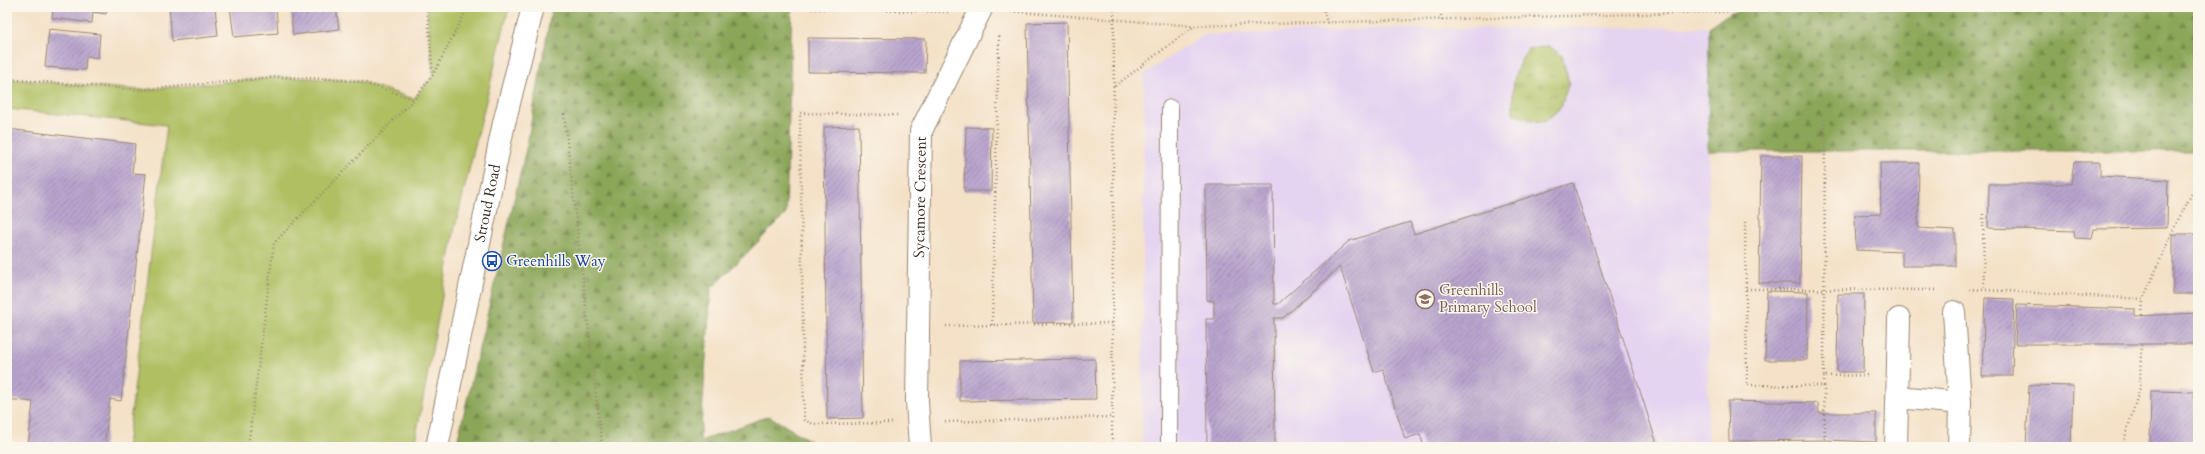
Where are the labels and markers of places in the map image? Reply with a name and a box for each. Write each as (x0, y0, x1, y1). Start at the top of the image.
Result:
bus stop icon: Greenhills Way (481, 250, 503, 272)
place label: Greenhills Way (506, 251, 606, 271)
place label: Greenhills Primary School (1439, 280, 1537, 317)
school or university icon: Greenhills Primary School (1414, 288, 1436, 310)

